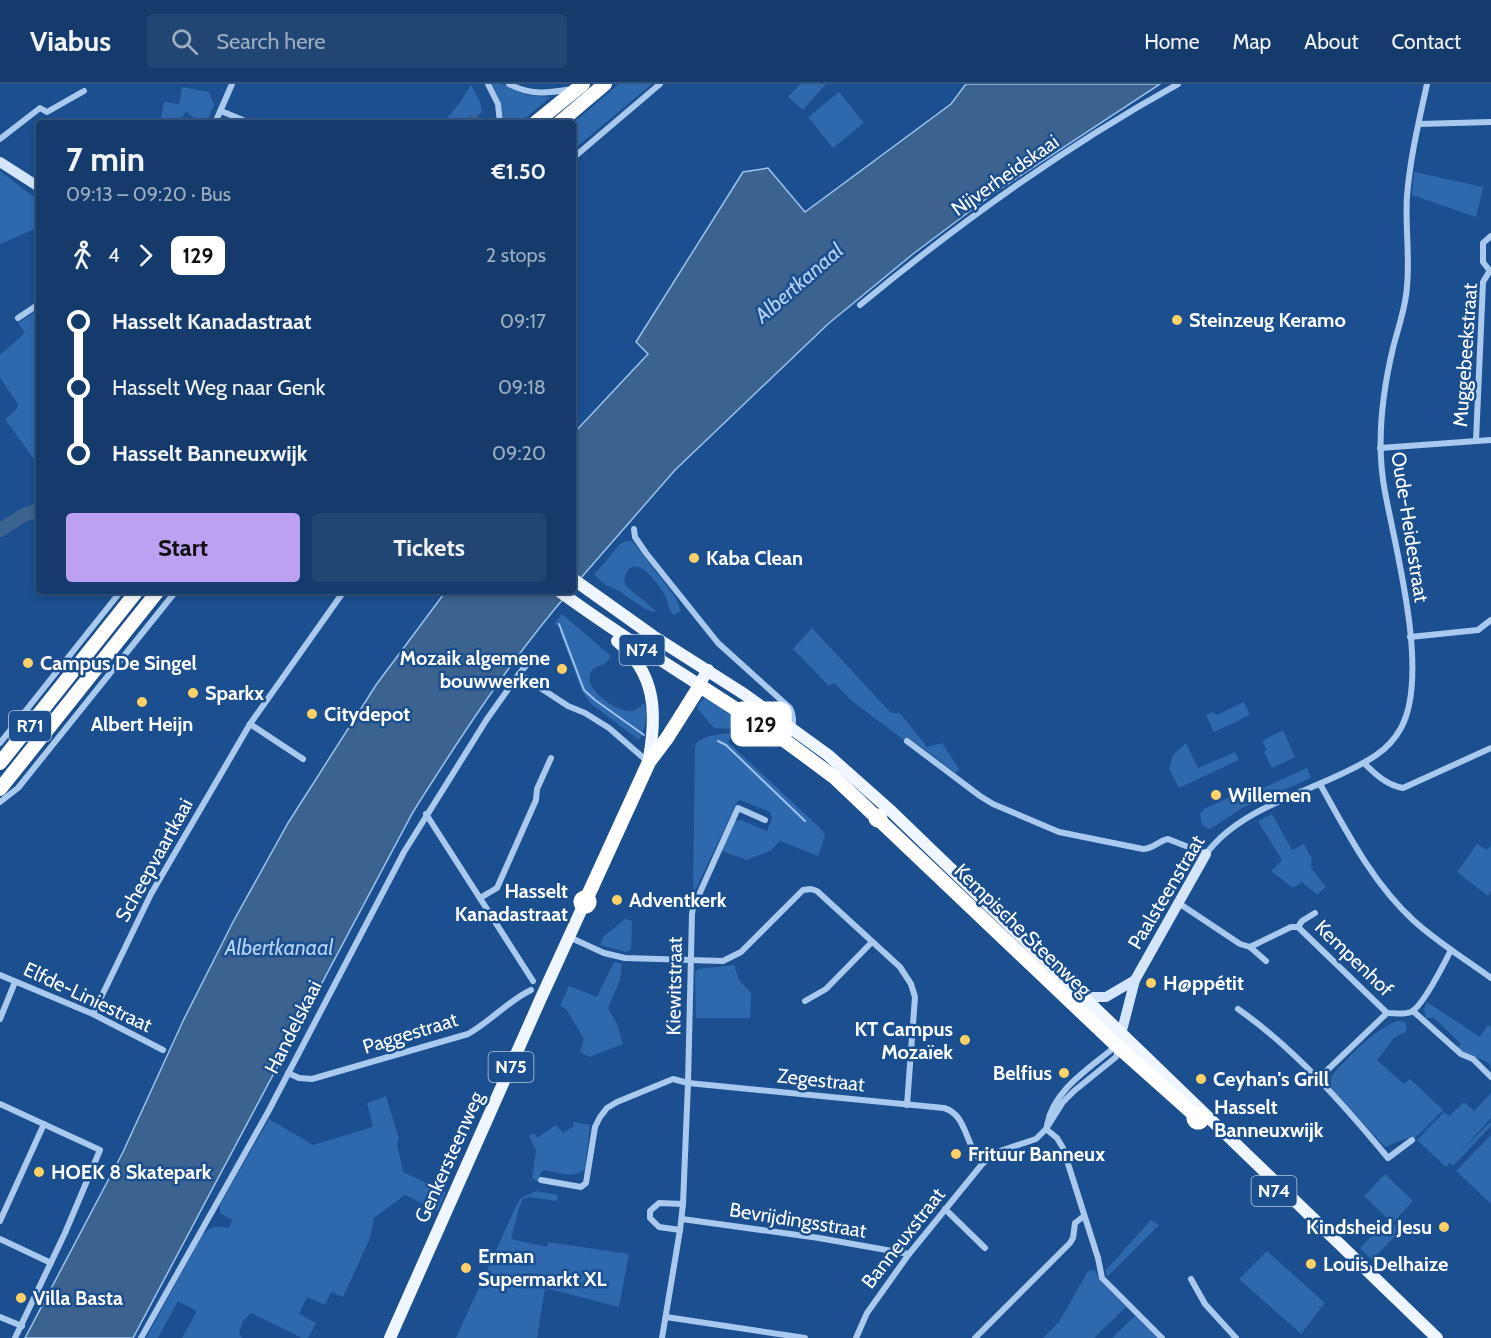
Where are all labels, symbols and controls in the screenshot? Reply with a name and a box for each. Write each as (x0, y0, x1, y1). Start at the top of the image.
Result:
search box (147, 14, 567, 68)
text: Viabus (30, 24, 111, 58)
icon: search (168, 25, 201, 58)
text: Search here (216, 28, 325, 55)
text: Home (1144, 29, 1200, 54)
text: Map (1233, 29, 1271, 54)
text: About (1304, 29, 1358, 54)
text: Contact (1391, 29, 1461, 54)
street label: Nijverheidskaai (947, 129, 1063, 221)
text: 7 min (66, 139, 145, 179)
text: €1.50 (492, 158, 546, 185)
text: 09:13 – 09:20 · Bus (66, 182, 231, 206)
water label: Albertkanaal (749, 237, 848, 328)
icon: walk (66, 239, 99, 272)
icon: forward (129, 239, 162, 272)
text: 4 (108, 243, 120, 267)
text: 129 (183, 243, 213, 268)
text: 2 stops (486, 243, 546, 267)
street label: Muggebeekstraat (1448, 282, 1482, 428)
text: Hasselt Kanadastraat (112, 308, 312, 335)
place label: Steinzeug Keramo (1189, 308, 1346, 332)
text: 09:17 (500, 309, 546, 333)
marker: Steinzeug Keramo (1170, 313, 1184, 327)
text: Hasselt Weg naar Genk (112, 374, 325, 401)
text: 09:18 (498, 375, 546, 399)
text: Hasselt Banneuxwijk (112, 440, 307, 467)
text: 09:20 (492, 441, 546, 465)
street label: Oude-Heidestraat (1386, 450, 1434, 604)
button: Start (66, 513, 300, 582)
button: Tickets (312, 513, 546, 582)
place label: Kaba Clean (706, 546, 803, 570)
marker: Kaba Clean (687, 551, 701, 565)
road number: N74 (620, 635, 664, 665)
place label: Mozaik algemene bouwwerken (400, 646, 550, 693)
place label: Campus De Singel (40, 651, 197, 675)
marker: Campus De Singel (21, 656, 35, 670)
marker: Mozaik algemene bouwwerken (555, 662, 569, 676)
place label: Sparkx (205, 681, 264, 705)
marker: Sparkx (186, 686, 200, 700)
marker: Albert Heijn (135, 695, 149, 709)
place label: Citydepot (324, 702, 410, 726)
line badge: 129 (726, 704, 795, 744)
marker: Citydepot (305, 707, 319, 721)
road number: R71 (9, 711, 51, 741)
place label: Albert Heijn (91, 712, 193, 736)
text: 129 (746, 712, 776, 737)
place label: Willemen (1228, 783, 1311, 807)
marker: Willemen (1209, 788, 1223, 802)
street label: Scheepvaartkaai (110, 794, 198, 926)
unlabelled marker (869, 809, 887, 827)
street label: Paalsteenstraat (1123, 830, 1210, 953)
street label: Kempische Steenweg (950, 859, 1097, 1002)
place label: Hasselt Kanadastraat (455, 879, 568, 926)
place label: Adventkerk (629, 888, 727, 912)
marker: Hasselt Kanadastraat (574, 891, 596, 913)
marker: Adventkerk (610, 893, 624, 907)
street label: Kempenhof (1310, 915, 1398, 1001)
water label: Albertkanaal (224, 935, 333, 960)
street label: Kiewitstraat (661, 936, 687, 1036)
street label: Elfde-Liniestraat (20, 957, 156, 1037)
place label: H@ppétit (1163, 971, 1244, 995)
street label: Handelskaai (259, 976, 327, 1078)
marker: H@ppétit (1144, 976, 1158, 990)
street label: Paggestraat (360, 1007, 461, 1059)
place label: KT Campus Mozaïek (854, 1017, 953, 1064)
marker: KT Campus Mozaïek (958, 1033, 972, 1047)
road number: N75 (488, 1052, 534, 1082)
place label: Belfius (993, 1061, 1052, 1085)
street label: Zegestraat (776, 1063, 866, 1097)
marker: Belfius (1057, 1066, 1071, 1080)
place label: Ceyhan's Grill (1213, 1067, 1329, 1091)
marker: Ceyhan's Grill (1194, 1072, 1208, 1086)
street label: Genkersteenweg (409, 1087, 489, 1226)
place label: Hasselt Banneuxwijk (1214, 1095, 1324, 1142)
marker: Hasselt Banneuxwijk (1187, 1107, 1209, 1129)
place label: Frituur Banneux (968, 1142, 1105, 1166)
marker: Frituur Banneux (949, 1147, 963, 1161)
place label: HOEK 8 Skatepark (51, 1160, 212, 1184)
marker: HOEK 8 Skatepark (32, 1165, 46, 1179)
road number: N74 (1252, 1176, 1296, 1206)
street label: Banneuxstraat (856, 1183, 950, 1293)
street label: Bevrijdingsstraat (728, 1197, 868, 1243)
place label: Kindsheid Jesu (1306, 1215, 1432, 1239)
marker: Kindsheid Jesu (1437, 1220, 1451, 1234)
place label: Erman Supermarkt XL (478, 1244, 606, 1291)
place label: Louis Delhaize (1323, 1252, 1448, 1276)
marker: Louis Delhaize (1304, 1257, 1318, 1271)
marker: Erman Supermarkt XL (459, 1261, 473, 1275)
place label: Villa Basta (33, 1286, 123, 1310)
marker: Villa Basta (14, 1291, 28, 1305)

